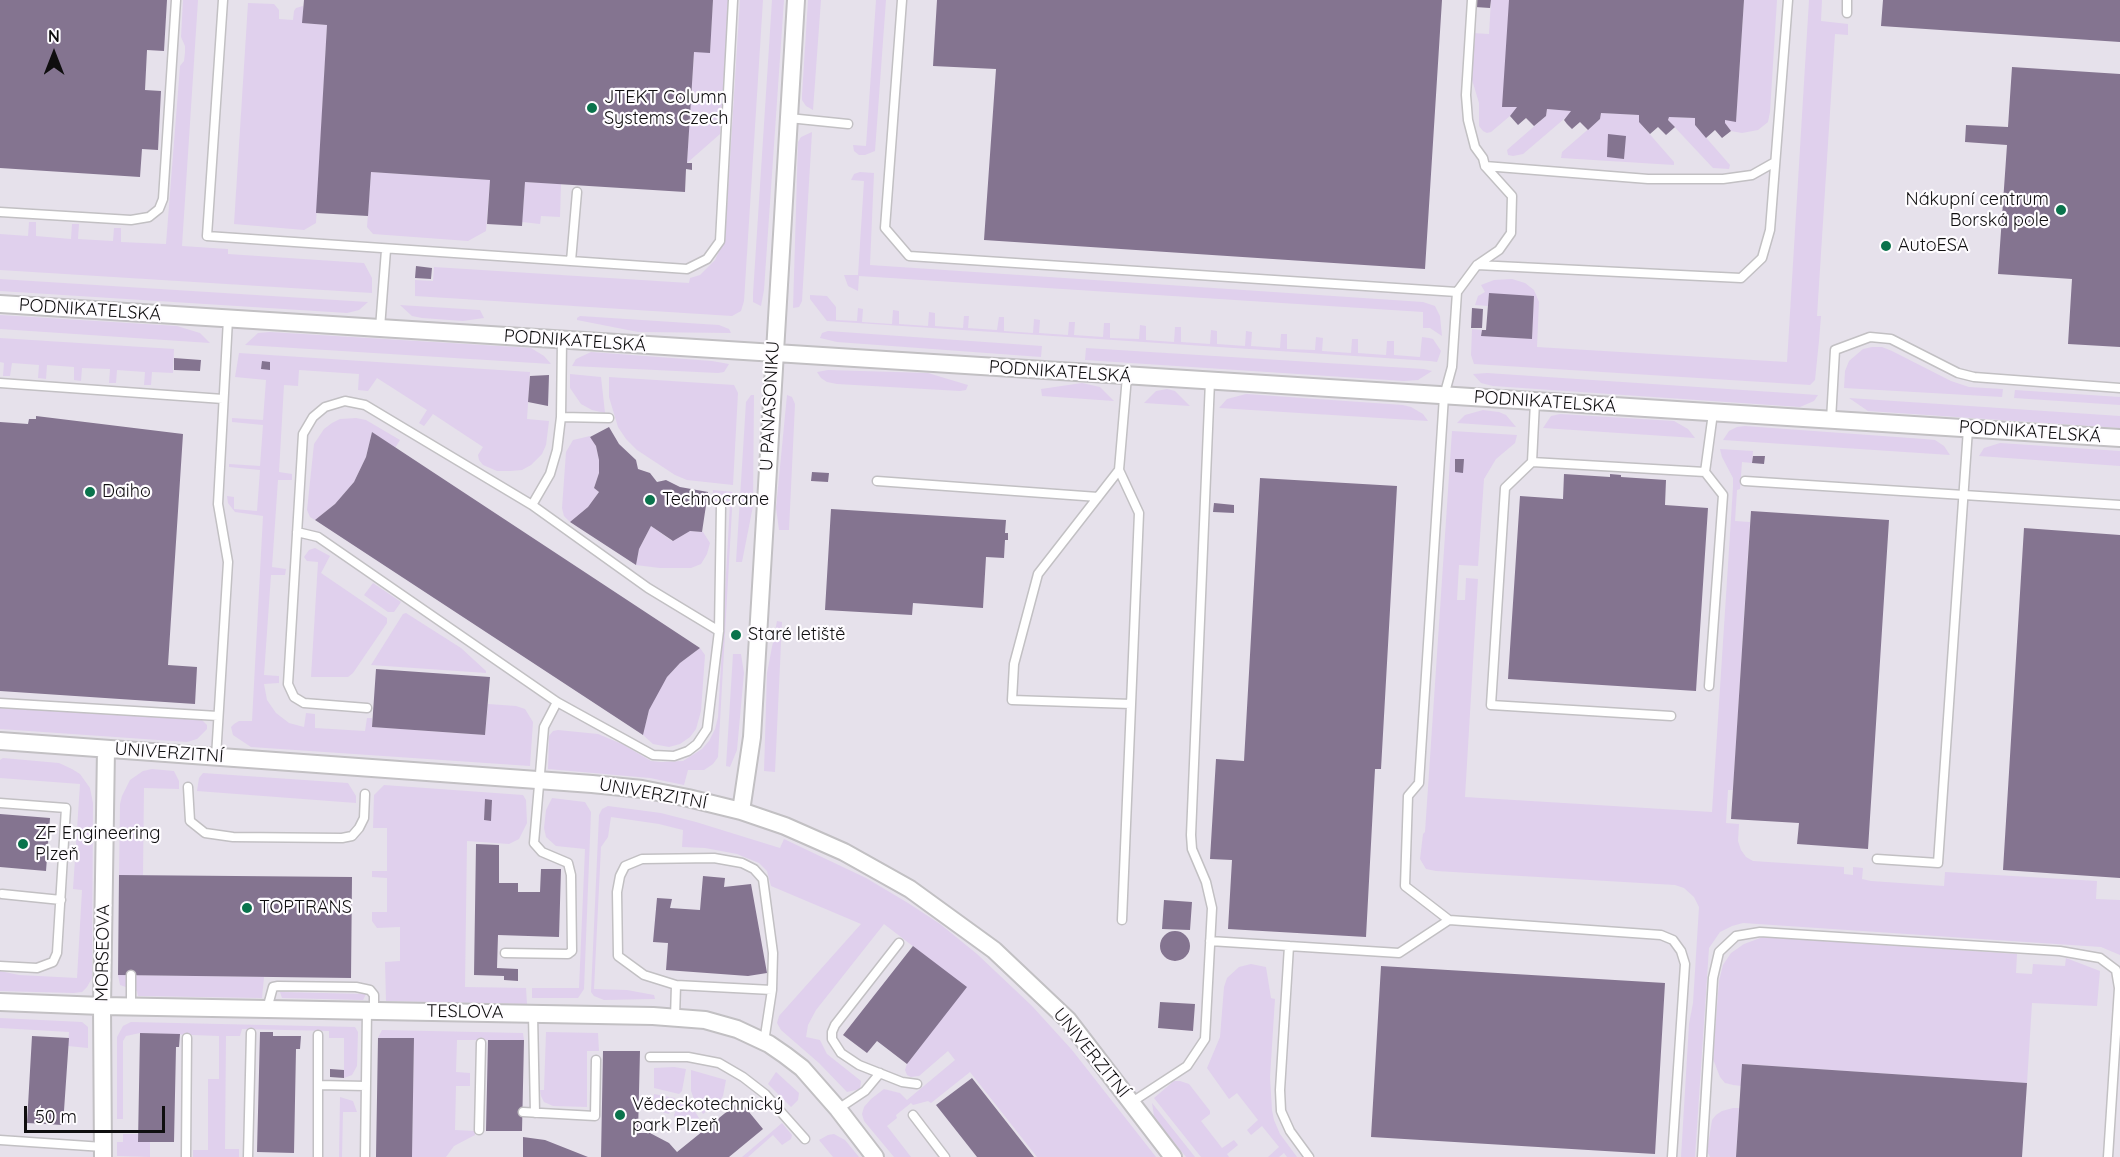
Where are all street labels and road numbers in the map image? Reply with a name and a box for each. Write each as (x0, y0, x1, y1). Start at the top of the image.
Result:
street label: PODNIKATELSKÁ (18, 294, 162, 326)
street label: PODNIKATELSKÁ (503, 325, 647, 357)
street label: U PANASONIKU (756, 340, 784, 472)
street label: PODNIKATELSKÁ (988, 356, 1132, 388)
street label: PODNIKATELSKÁ (1473, 386, 1617, 418)
street label: PODNIKATELSKÁ (1958, 416, 2102, 448)
street label: UNIVERZITNÍ (114, 738, 224, 768)
street label: UNIVERZITNÍ (597, 774, 709, 814)
street label: MORSEOVA (91, 904, 115, 1002)
street label: TESLOVA (426, 1001, 504, 1023)
street label: UNIVERZITNÍ (1048, 1004, 1134, 1102)

